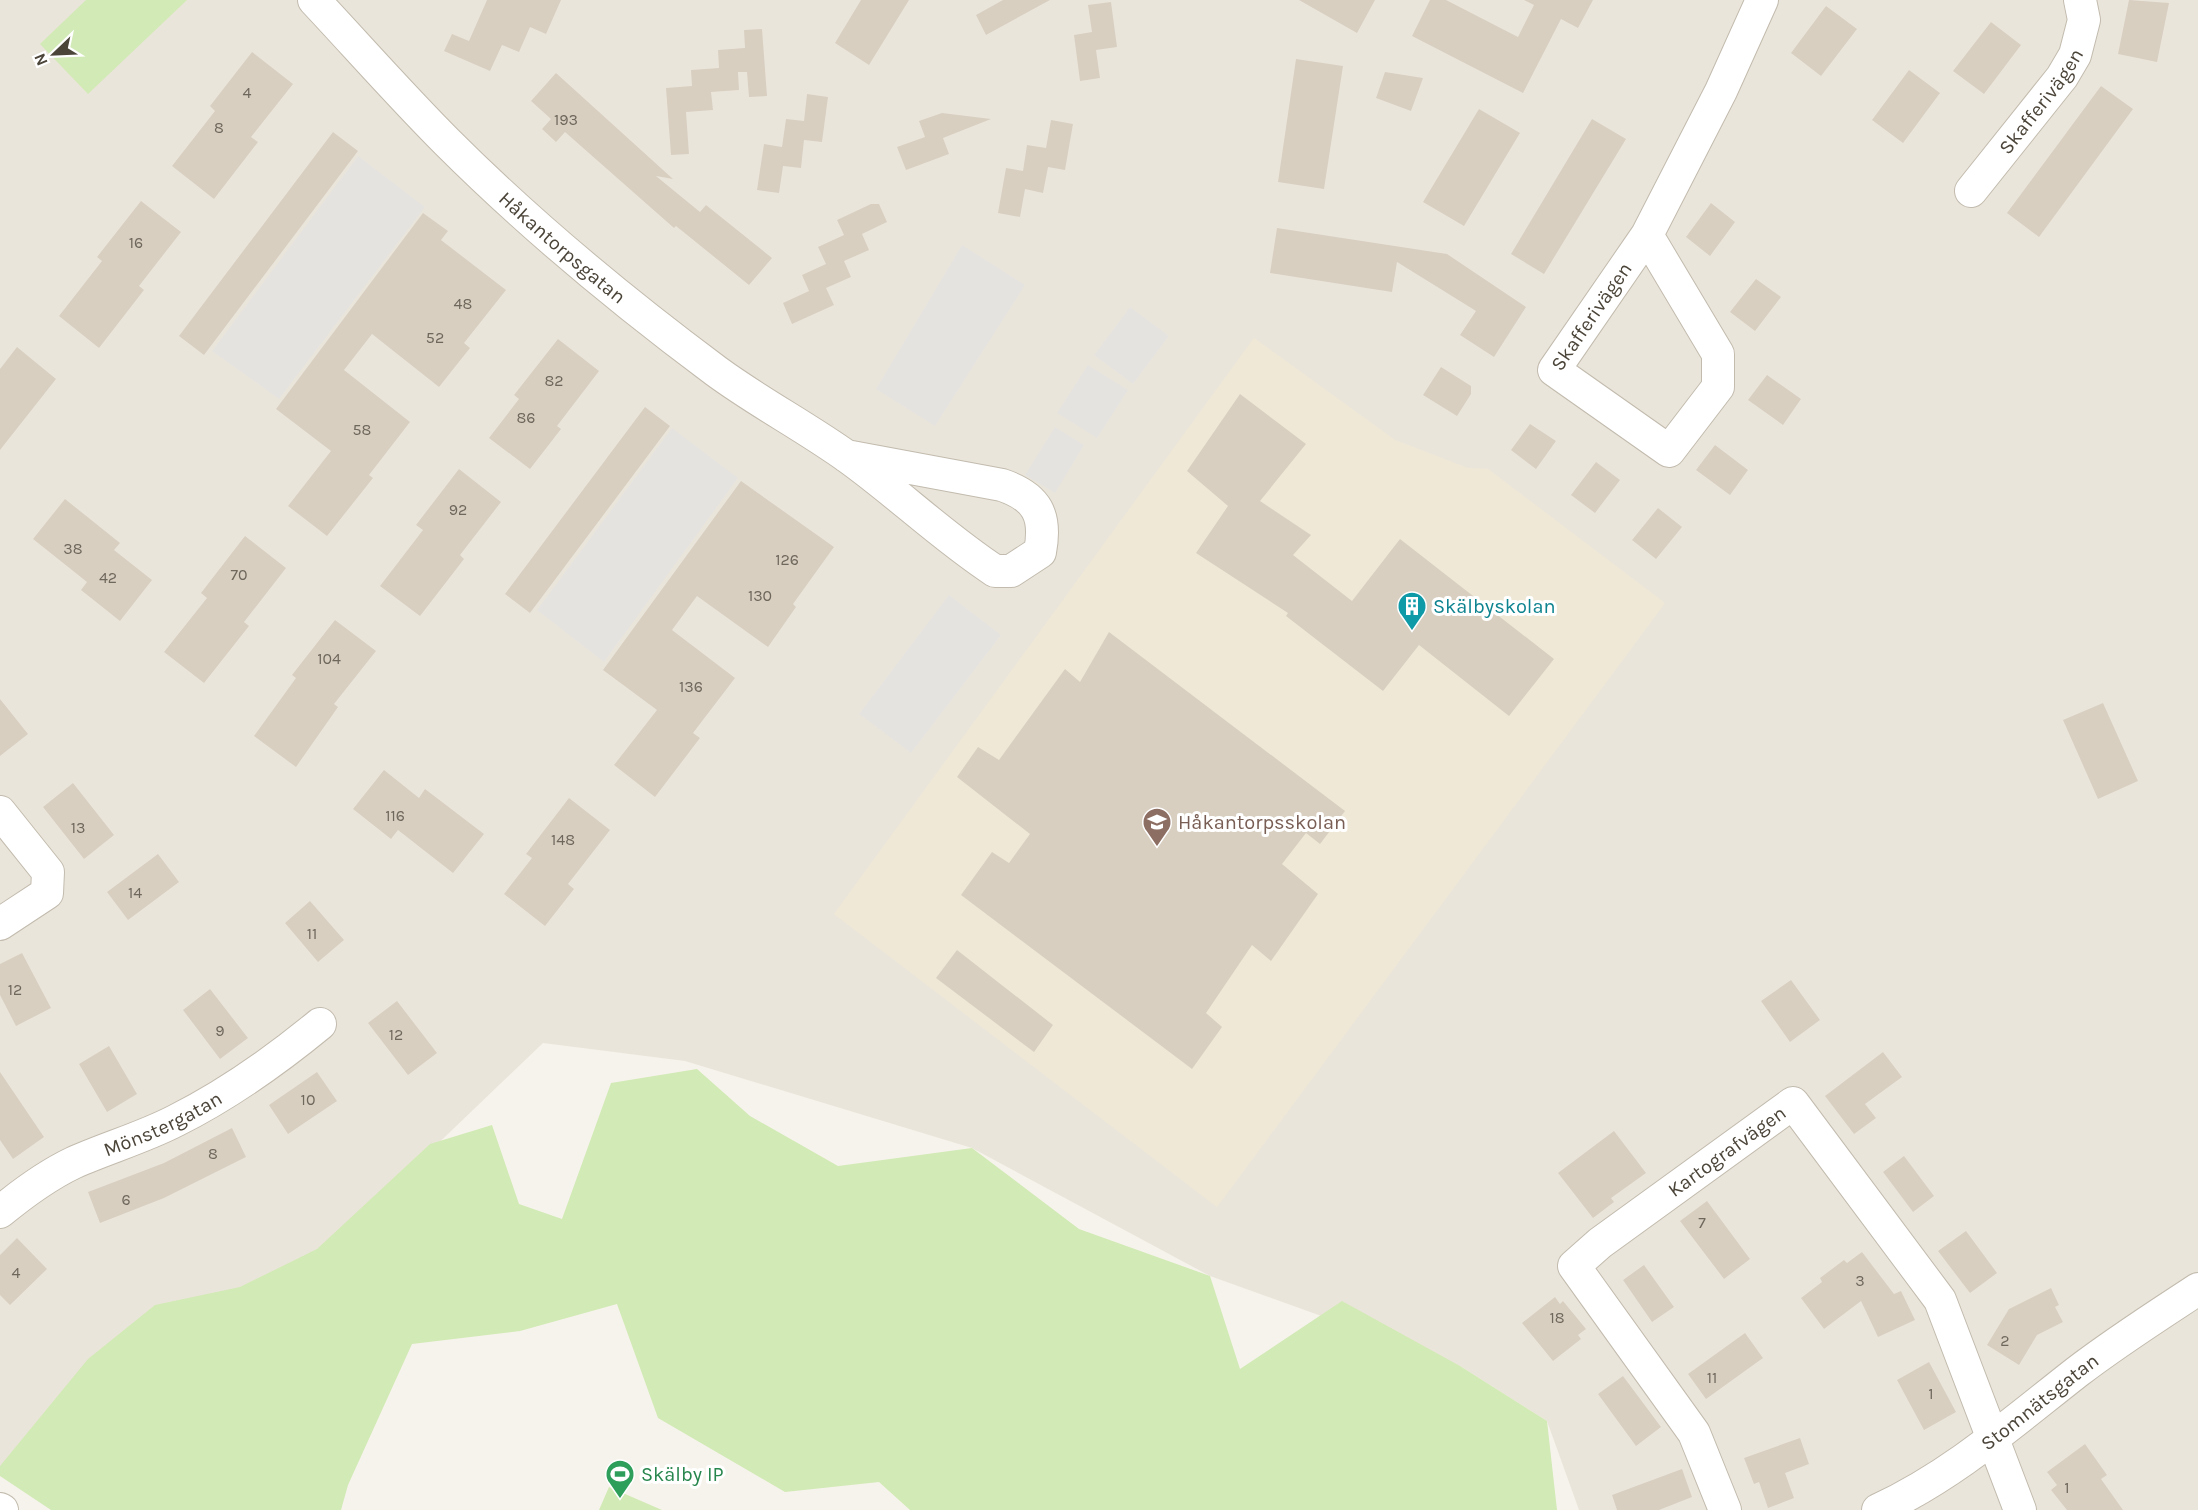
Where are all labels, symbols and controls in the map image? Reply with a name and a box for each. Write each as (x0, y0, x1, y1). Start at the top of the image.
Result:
north arrow (24, 24, 84, 84)
street label: Skafferivägen (1994, 44, 2088, 159)
text: N (30, 51, 52, 69)
house number: 4 (243, 83, 252, 102)
house number: 193 (554, 110, 578, 129)
house number: 8 (214, 118, 224, 137)
street label: Håkantorpsgatan (494, 187, 630, 309)
house number: 16 (129, 233, 143, 252)
street label: Skafferivägen (1546, 258, 1637, 375)
house number: 48 (454, 294, 472, 313)
house number: 52 (426, 328, 444, 347)
house number: 82 (544, 371, 564, 390)
house number: 86 (517, 408, 536, 427)
house number: 58 (353, 420, 371, 439)
house number: 92 (449, 500, 467, 519)
house number: 38 (63, 539, 83, 558)
house number: 126 (775, 550, 799, 569)
house number: 70 (230, 565, 248, 584)
house number: 42 (99, 568, 117, 587)
house number: 130 (748, 586, 772, 605)
building icon: Skälbyskolan (1396, 590, 1428, 632)
place label: Skälbyskolan (1433, 595, 1556, 618)
house number: 104 (317, 649, 341, 668)
house number: 136 (679, 677, 703, 696)
house number: 116 (385, 806, 405, 825)
school or university icon: Håkantorpsskolan (1141, 806, 1173, 848)
place label: Håkantorpsskolan (1178, 811, 1346, 834)
house number: 13 (71, 818, 85, 837)
house number: 148 (551, 830, 575, 849)
house number: 14 (128, 883, 142, 902)
house number: 11 (307, 924, 317, 943)
house number: 12 (8, 980, 22, 999)
house number: 9 (215, 1021, 225, 1040)
house number: 12 (389, 1025, 403, 1044)
street label: Mönstergatan (100, 1087, 226, 1161)
house number: 10 (301, 1090, 315, 1109)
street label: Kartografvägen (1664, 1101, 1791, 1202)
house number: 8 (208, 1144, 218, 1163)
house number: 6 (121, 1190, 131, 1209)
house number: 7 (1698, 1213, 1706, 1232)
house number: 4 (12, 1263, 21, 1282)
house number: 3 (1855, 1271, 1865, 1290)
house number: 18 (1549, 1308, 1565, 1327)
house number: 2 (2000, 1331, 2010, 1350)
street label: Stomnätsgatan (1976, 1349, 2103, 1455)
house number: 11 (1707, 1368, 1717, 1387)
house number: 1 (1928, 1384, 1934, 1403)
sports icon: Skälby IP (604, 1458, 636, 1500)
place label: Skälby IP (641, 1463, 724, 1486)
house number: 1 (2064, 1478, 2070, 1497)

